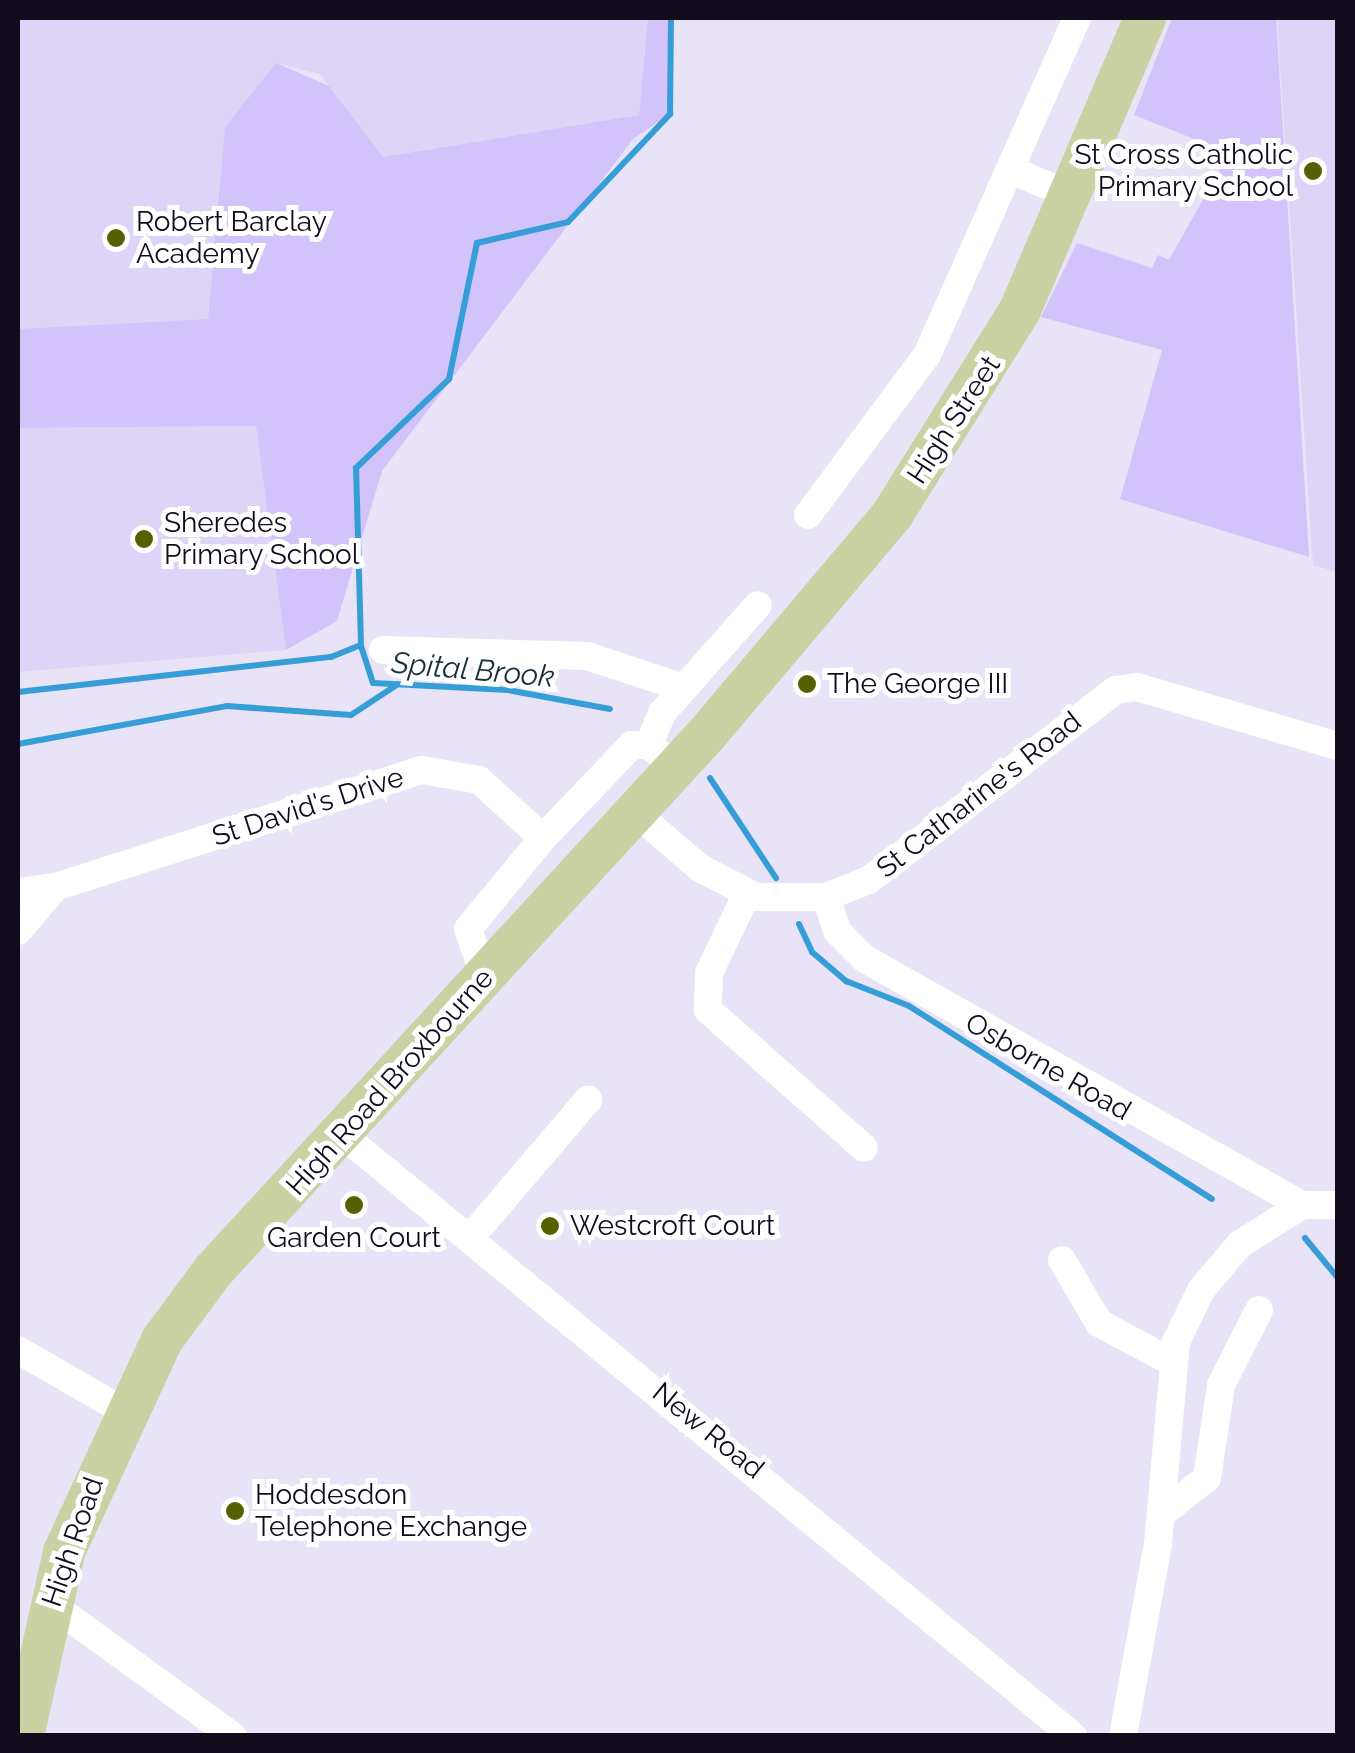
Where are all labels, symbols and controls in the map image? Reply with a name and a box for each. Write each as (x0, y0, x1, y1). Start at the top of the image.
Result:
place label: St Cross Catholic Primary School (1074, 138, 1293, 204)
marker: St Cross Catholic Primary School (1302, 160, 1324, 182)
place label: Robert Barclay Academy (136, 205, 327, 271)
marker: Robert Barclay Academy (105, 227, 127, 249)
street label: High Street (900, 350, 1008, 490)
place label: Sheredes Primary School (164, 506, 360, 572)
marker: Sheredes Primary School (133, 528, 155, 550)
water label: Spital Brook (390, 645, 556, 695)
place label: The George III (827, 667, 1008, 701)
marker: The George III (796, 673, 818, 695)
street label: St Catharine's Road (870, 705, 1088, 885)
street label: St David's Drive (208, 760, 408, 854)
street label: High Road Broxbourne (279, 962, 501, 1202)
street label: Osborne Road (959, 1006, 1137, 1128)
marker: Garden Court (343, 1194, 365, 1216)
place label: Westcroft Court (570, 1209, 775, 1243)
marker: Westcroft Court (539, 1215, 561, 1237)
place label: Garden Court (267, 1221, 441, 1255)
street label: New Road (645, 1376, 771, 1486)
street label: High Road (35, 1473, 111, 1611)
place label: Hoddesdon Telephone Exchange (255, 1478, 527, 1544)
marker: Hoddesdon Telephone Exchange (224, 1500, 246, 1522)

